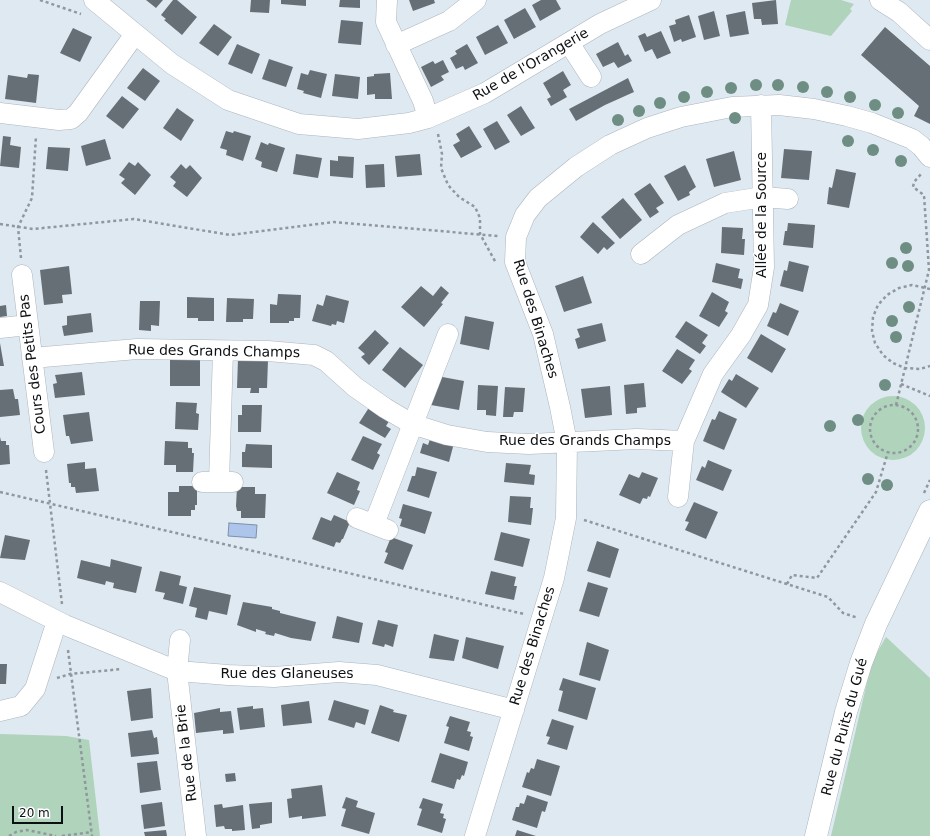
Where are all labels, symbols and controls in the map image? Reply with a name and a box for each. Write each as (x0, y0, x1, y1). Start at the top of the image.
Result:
street label: Rue de l'Orangerie (470, 25, 592, 105)
street label: Allée de la Source (754, 152, 770, 278)
street label: Rue des Binaches (509, 257, 561, 381)
street label: Cours des Petits Pas (16, 293, 50, 435)
street label: Rue des Grands Champs (128, 342, 300, 362)
street label: Rue des Grands Champs (499, 433, 671, 449)
street label: Rue des Binaches (507, 584, 559, 708)
street label: Rue du Puits du Gué (819, 656, 871, 798)
street label: Rue des Glaneuses (220, 666, 354, 682)
street label: Rue de la Brie (173, 703, 201, 803)
scale bar (14, 798, 65, 824)
text: 20 m (19, 806, 50, 820)

